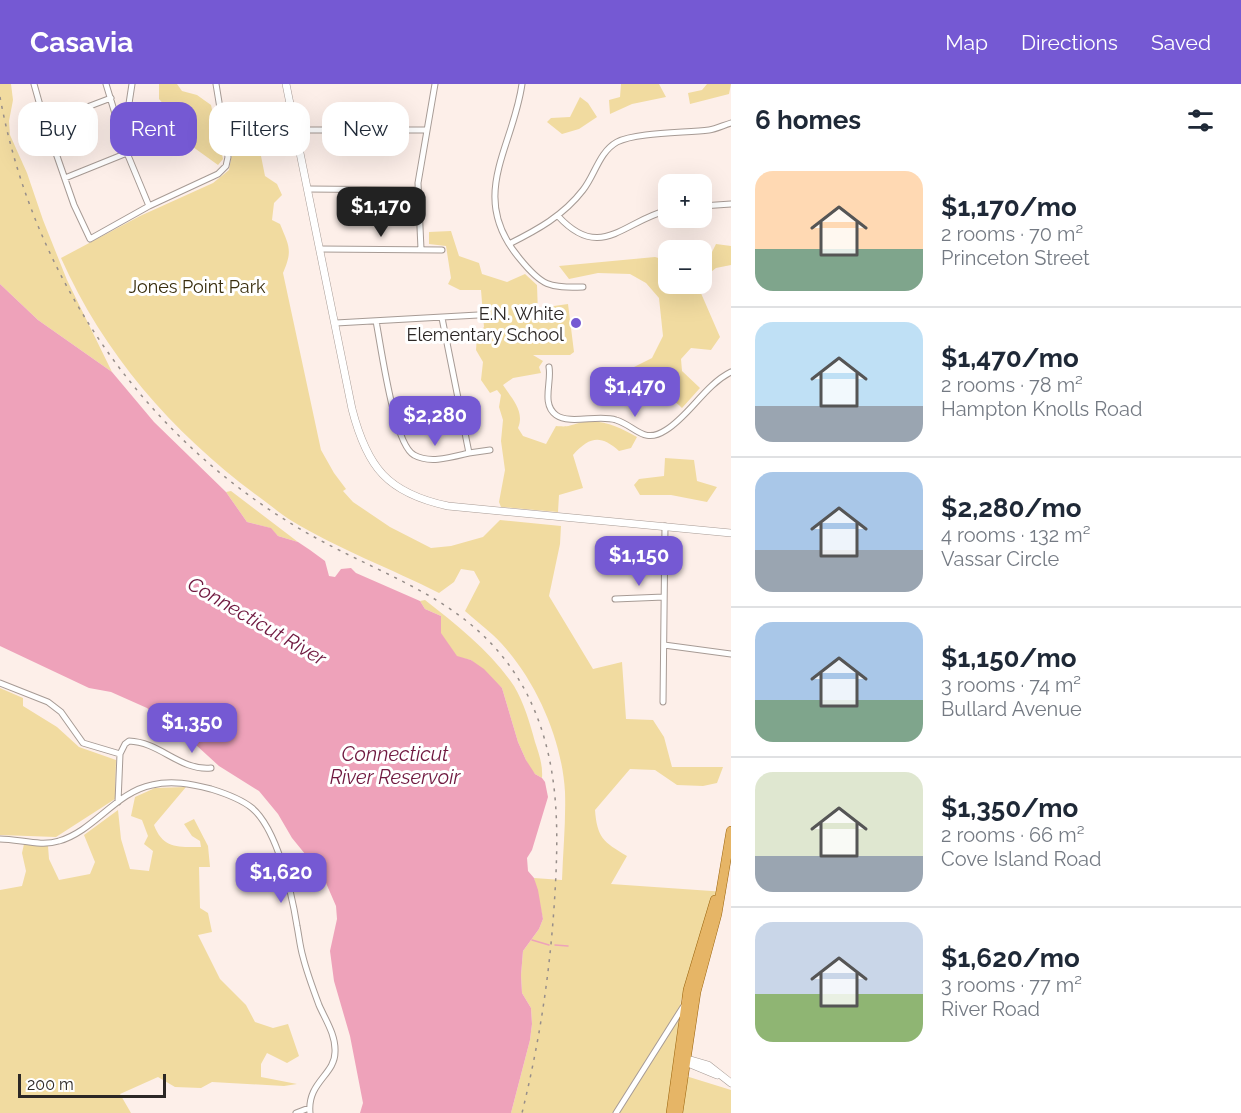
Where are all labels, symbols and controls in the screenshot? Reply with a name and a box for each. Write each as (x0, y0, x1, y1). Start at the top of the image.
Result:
text: Casavia (30, 26, 133, 59)
text: Map (945, 30, 988, 55)
text: Directions (1021, 30, 1118, 55)
text: Saved (1151, 30, 1211, 55)
chip: Buy (18, 102, 98, 156)
chip: Rent (110, 102, 197, 156)
chip: Filters (209, 102, 310, 156)
chip: New (322, 102, 409, 156)
icon: filters (1184, 104, 1217, 137)
text: 6 homes (755, 105, 861, 135)
map controls (658, 174, 712, 294)
button: + (658, 174, 712, 228)
pin: $1,170 (332, 187, 430, 238)
text: $1,170/mo (941, 192, 1077, 222)
text: $1,170 (351, 194, 411, 218)
icon: home (803, 195, 875, 267)
text: 2 rooms · 70 m² (941, 222, 1083, 246)
button: − (658, 240, 712, 294)
text: Princeton Street (941, 246, 1090, 270)
park label: Jones Point Park (129, 276, 266, 297)
place label: E.N. White Elementary School (406, 303, 564, 345)
marker: E.N. White Elementary School (569, 316, 583, 330)
text: $1,470/mo (941, 343, 1079, 373)
icon: home (803, 346, 875, 418)
pin: $1,470 (586, 367, 684, 418)
text: 2 rooms · 78 m² (941, 373, 1083, 397)
text: $1,470 (604, 374, 666, 398)
pin: $2,280 (386, 396, 484, 447)
text: Hampton Knolls Road (941, 397, 1142, 421)
text: $2,280 (403, 403, 467, 427)
text: $2,280/mo (941, 493, 1082, 523)
icon: home (803, 496, 875, 568)
text: 4 rooms · 132 m² (941, 523, 1090, 547)
pin: $1,150 (590, 536, 688, 587)
text: $1,150 (609, 543, 669, 567)
text: Vassar Circle (941, 547, 1059, 571)
water label: Connecticut River (183, 572, 332, 671)
text: $1,150/mo (941, 643, 1077, 673)
icon: home (803, 646, 875, 718)
text: 3 rooms · 74 m² (941, 673, 1081, 697)
text: Bullard Avenue (941, 697, 1082, 721)
pin: $1,350 (143, 703, 241, 754)
text: $1,350 (161, 710, 223, 734)
water label: Connecticut River Reservoir (330, 742, 461, 789)
text: $1,350/mo (941, 793, 1078, 823)
icon: home (803, 796, 875, 868)
text: 2 rooms · 66 m² (941, 823, 1084, 847)
text: Cove Island Road (941, 847, 1101, 871)
pin: $1,620 (232, 853, 330, 904)
text: $1,620 (250, 860, 312, 884)
text: $1,620/mo (941, 943, 1080, 973)
icon: home (803, 946, 875, 1018)
text: 3 rooms · 77 m² (941, 973, 1082, 997)
text: River Road (941, 997, 1040, 1021)
scale bar (18, 1071, 166, 1098)
text: 200 m (27, 1075, 74, 1094)

